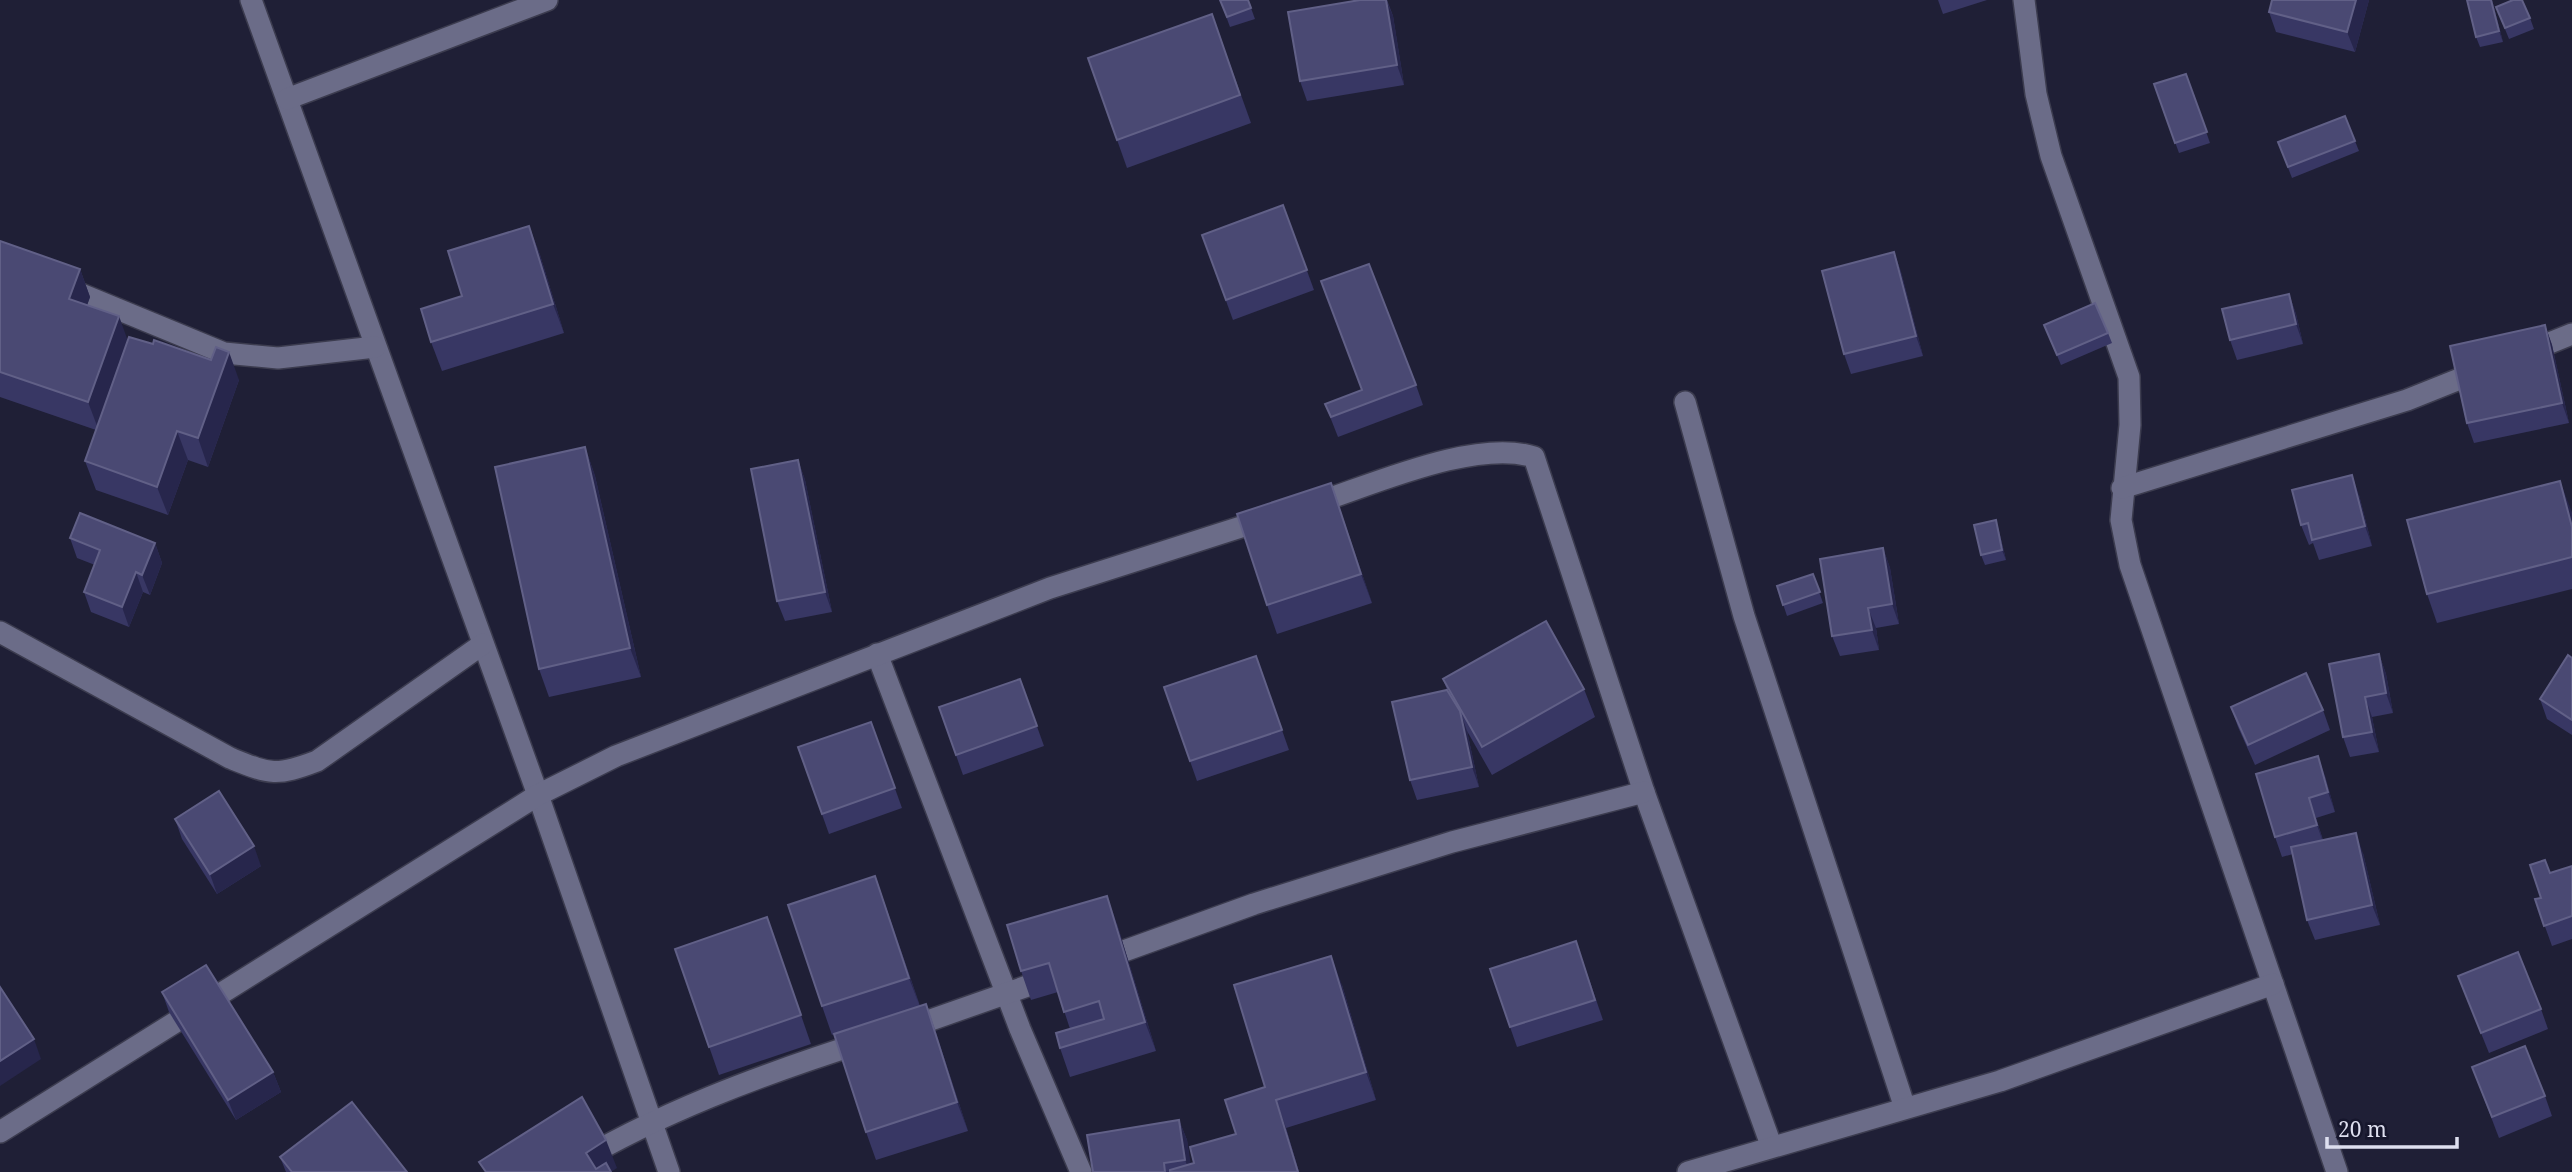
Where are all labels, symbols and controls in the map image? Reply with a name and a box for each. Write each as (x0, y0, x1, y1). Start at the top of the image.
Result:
scale bar (2327, 1106, 2456, 1150)
text: 20 m (2338, 1115, 2387, 1143)

